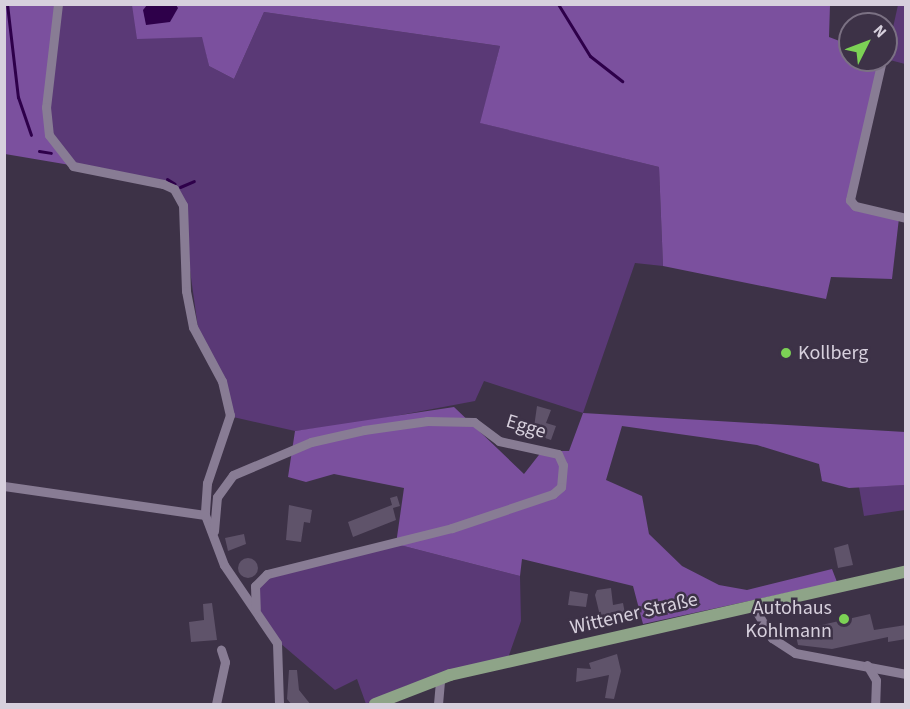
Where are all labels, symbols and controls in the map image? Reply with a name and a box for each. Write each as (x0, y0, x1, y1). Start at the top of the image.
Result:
north arrow (838, 12, 898, 72)
text: N (868, 20, 892, 43)
place label: Kollberg (798, 341, 868, 365)
marker: Kollberg (779, 346, 793, 360)
street label: Egge (503, 410, 549, 444)
street label: Wittener Straße (568, 588, 700, 640)
place label: Autohaus Kohlmann (745, 596, 832, 643)
marker: Autohaus Kohlmann (837, 612, 851, 626)

